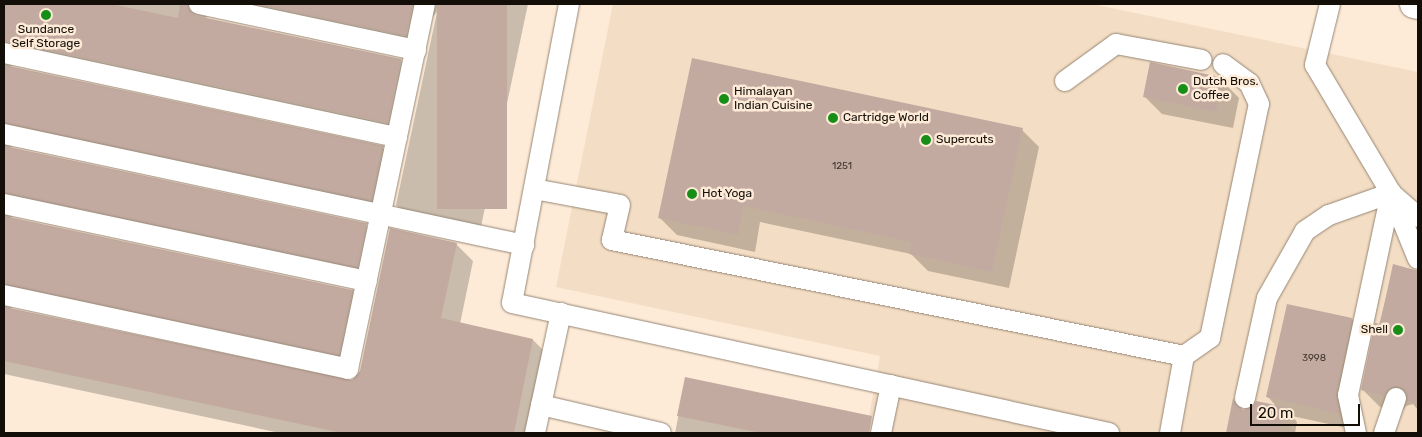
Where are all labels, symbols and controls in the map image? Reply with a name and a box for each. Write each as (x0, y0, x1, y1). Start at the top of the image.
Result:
marker: Sundance Self Storage (40, 9, 52, 21)
place label: Sundance Self Storage (12, 23, 80, 51)
place label: Dutch Bros. Coffee (1193, 75, 1259, 103)
marker: Dutch Bros. Coffee (1177, 83, 1189, 95)
place label: Himalayan Indian Cuisine (734, 85, 813, 113)
marker: Himalayan Indian Cuisine (718, 93, 730, 105)
place label: Cartridge World (843, 111, 929, 125)
marker: Cartridge World (827, 112, 839, 124)
place label: Supercuts (936, 133, 994, 147)
marker: Supercuts (920, 134, 932, 146)
house number: 1251 (832, 161, 852, 173)
place label: Hot Yoga (702, 187, 752, 201)
marker: Hot Yoga (686, 188, 698, 200)
place label: Shell (1361, 323, 1388, 337)
marker: Shell (1392, 324, 1404, 336)
house number: 3998 (1302, 353, 1326, 365)
scale bar (1252, 394, 1362, 426)
text: 20 m (1258, 404, 1293, 422)

